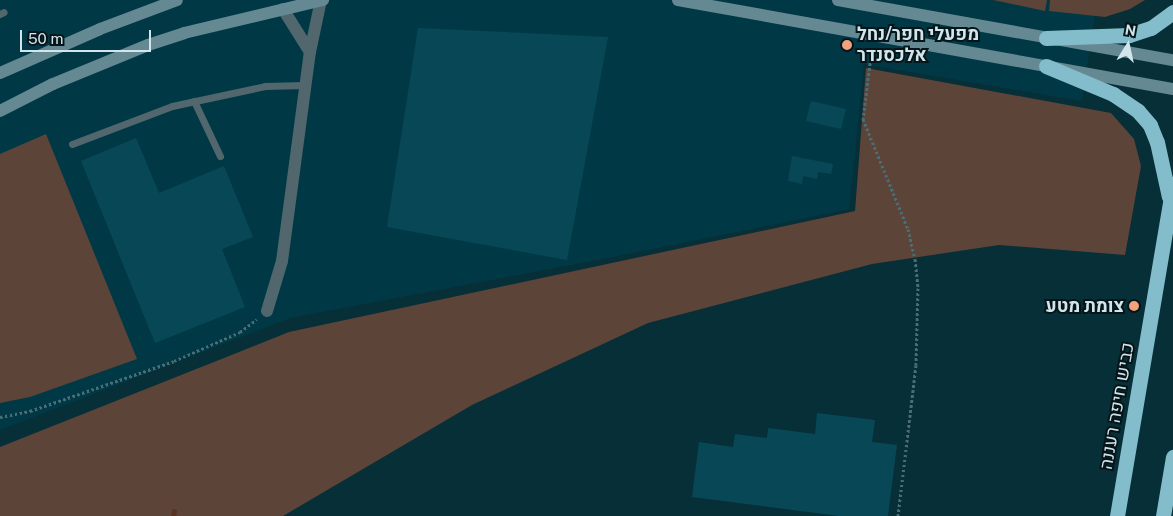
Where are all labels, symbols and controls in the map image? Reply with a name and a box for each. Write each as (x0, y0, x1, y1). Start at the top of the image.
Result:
scale bar (22, 20, 154, 52)
north arrow (1103, 20, 1153, 70)
text: N (1124, 21, 1137, 39)
place label: מפעלי חפר/נחל אלכסנדר (857, 24, 979, 66)
text: 50 m (28, 30, 63, 47)
marker: מפעלי חפר/נחל אלכסנדר (841, 39, 853, 51)
place label: צומת מטע (1046, 295, 1124, 317)
marker: צומת מטע (1128, 300, 1140, 312)
street label: כביש חיפה רעננה (1095, 341, 1139, 471)

